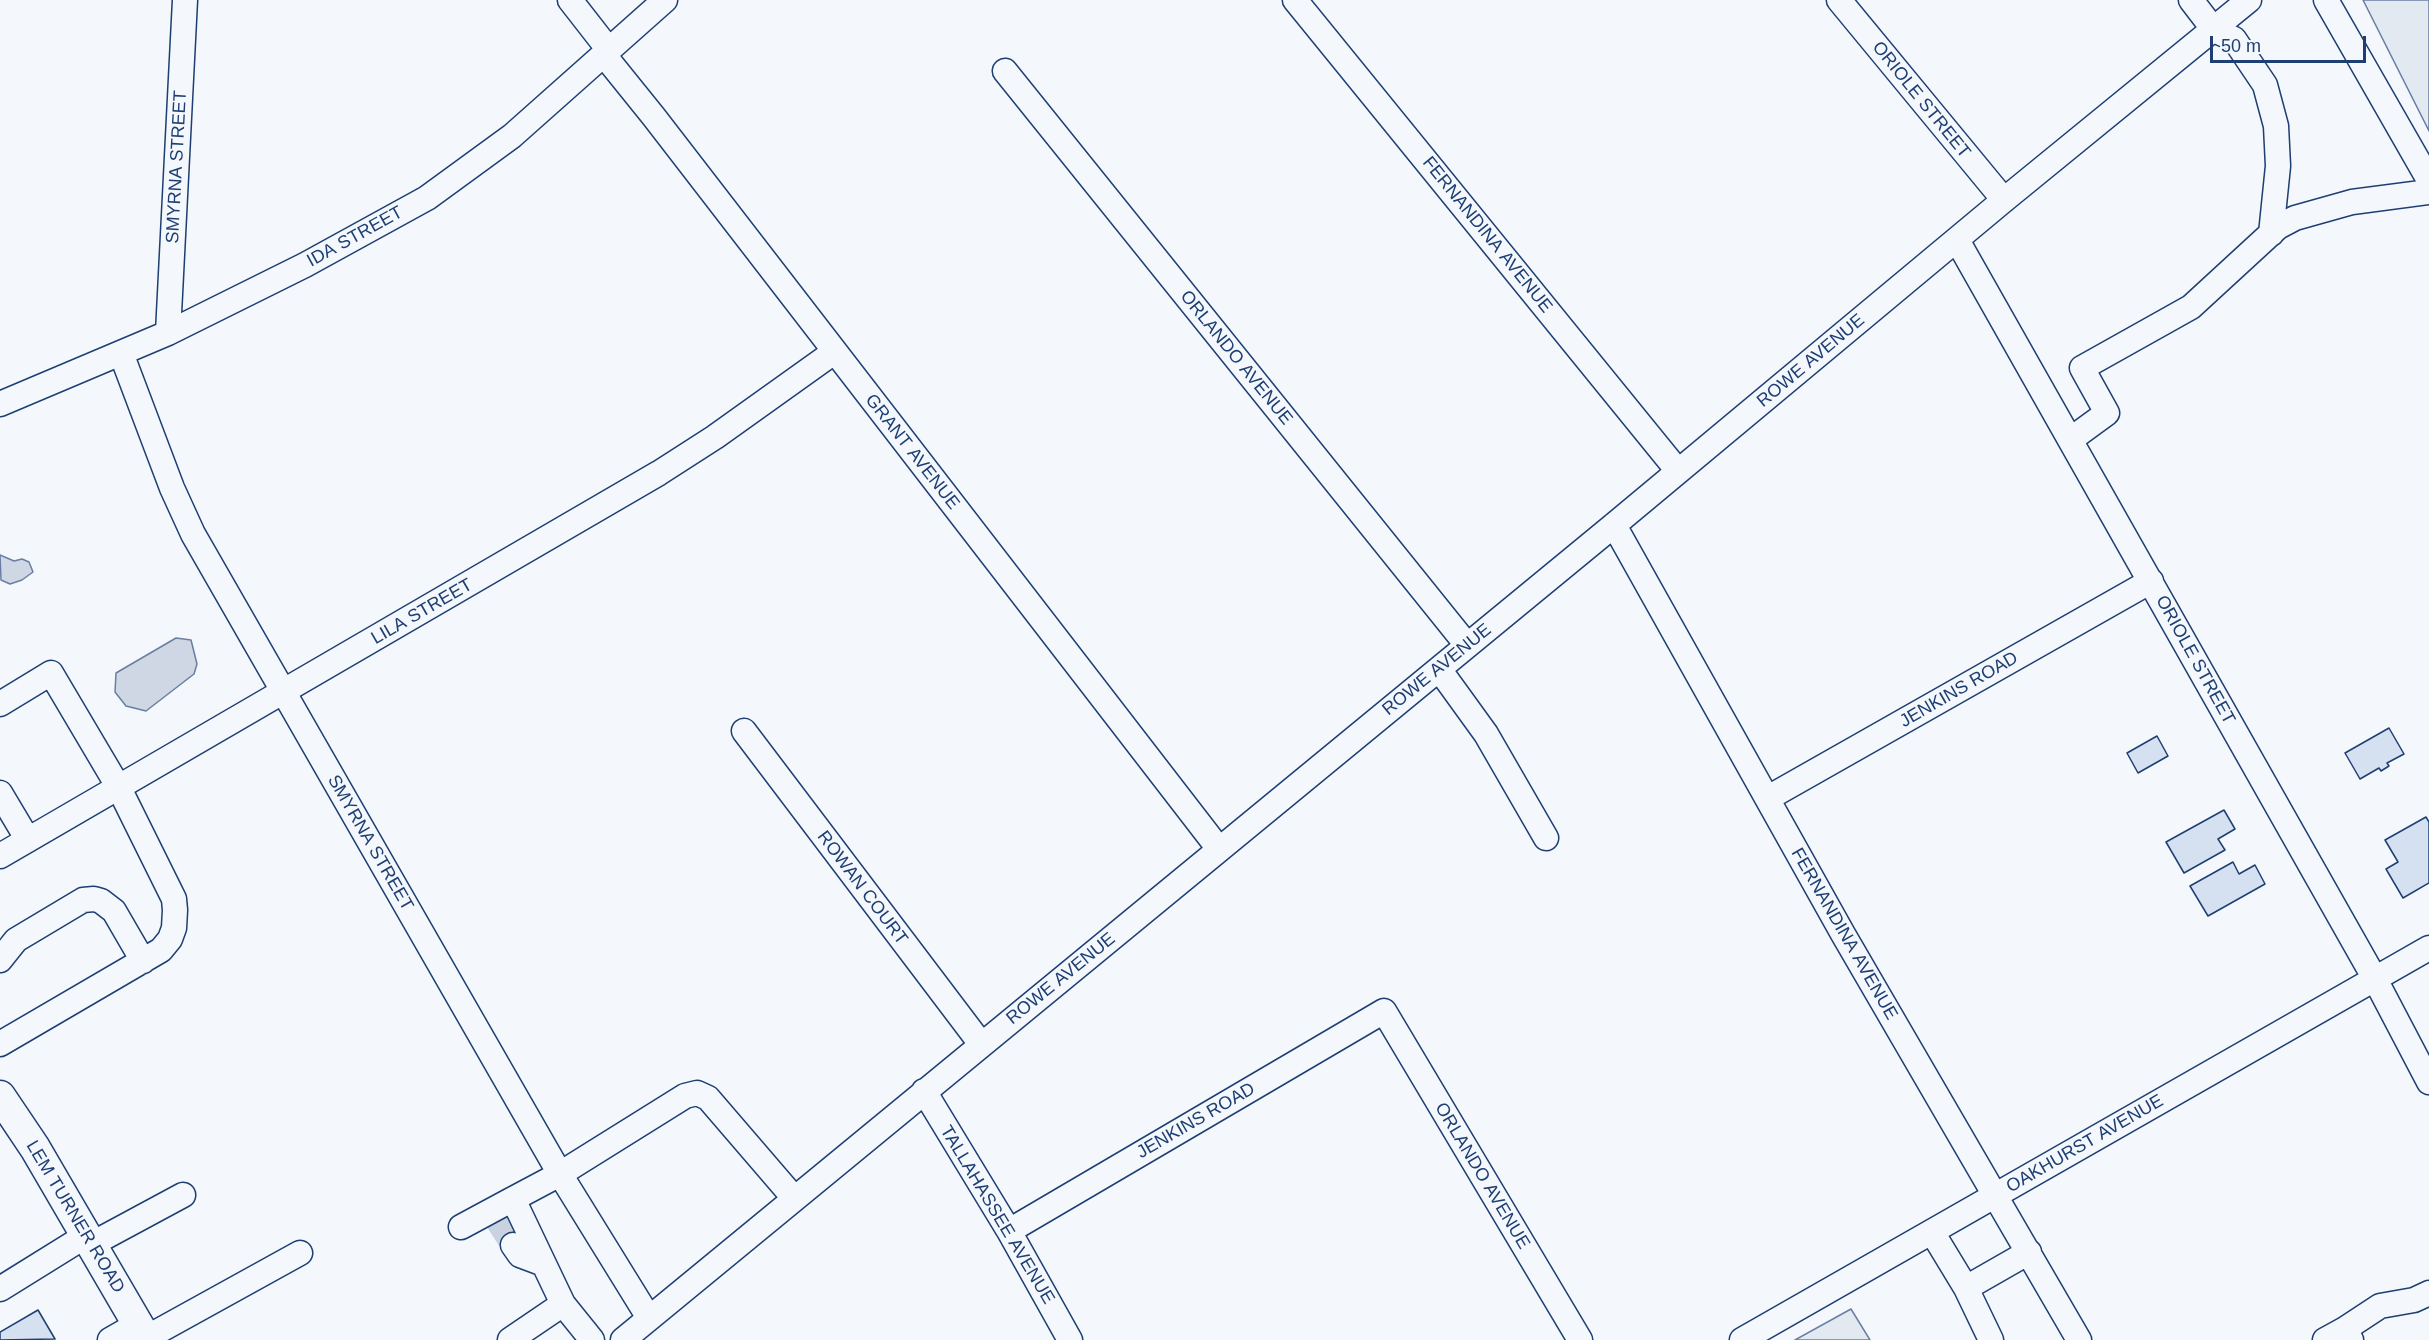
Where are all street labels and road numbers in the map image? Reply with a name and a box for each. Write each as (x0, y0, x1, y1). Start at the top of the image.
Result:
street label: ORIOLE STREET (1867, 37, 1975, 163)
street label: SMYRNA STREET (162, 90, 192, 244)
street label: FERNANDINA AVENUE (1417, 153, 1557, 317)
street label: IDA STREET (303, 202, 407, 272)
street label: ORLANDO AVENUE (1175, 286, 1297, 430)
street label: ROWE AVENUE (1753, 310, 1869, 412)
street label: GRANT AVENUE (860, 390, 964, 514)
street label: LILA STREET (368, 574, 476, 650)
street label: ORIOLE STREET (2151, 592, 2239, 728)
street label: ROWE AVENUE (1378, 620, 1496, 720)
street label: JENKINS ROAD (1896, 647, 2022, 733)
street label: SMYRNA STREET (322, 771, 418, 915)
street label: ROWAN COURT (812, 827, 912, 949)
street label: FERNANDINA AVENUE (1786, 844, 1902, 1024)
street label: ROWE AVENUE (1002, 929, 1120, 1029)
street label: JENKINS ROAD (1133, 1078, 1259, 1164)
street label: OAKHURST AVENUE (2003, 1090, 2167, 1198)
street label: ORLANDO AVENUE (1430, 1099, 1534, 1253)
street label: TALLAHASSEE AVENUE (935, 1122, 1059, 1308)
street label: LEM TURNER ROAD (21, 1137, 129, 1297)

